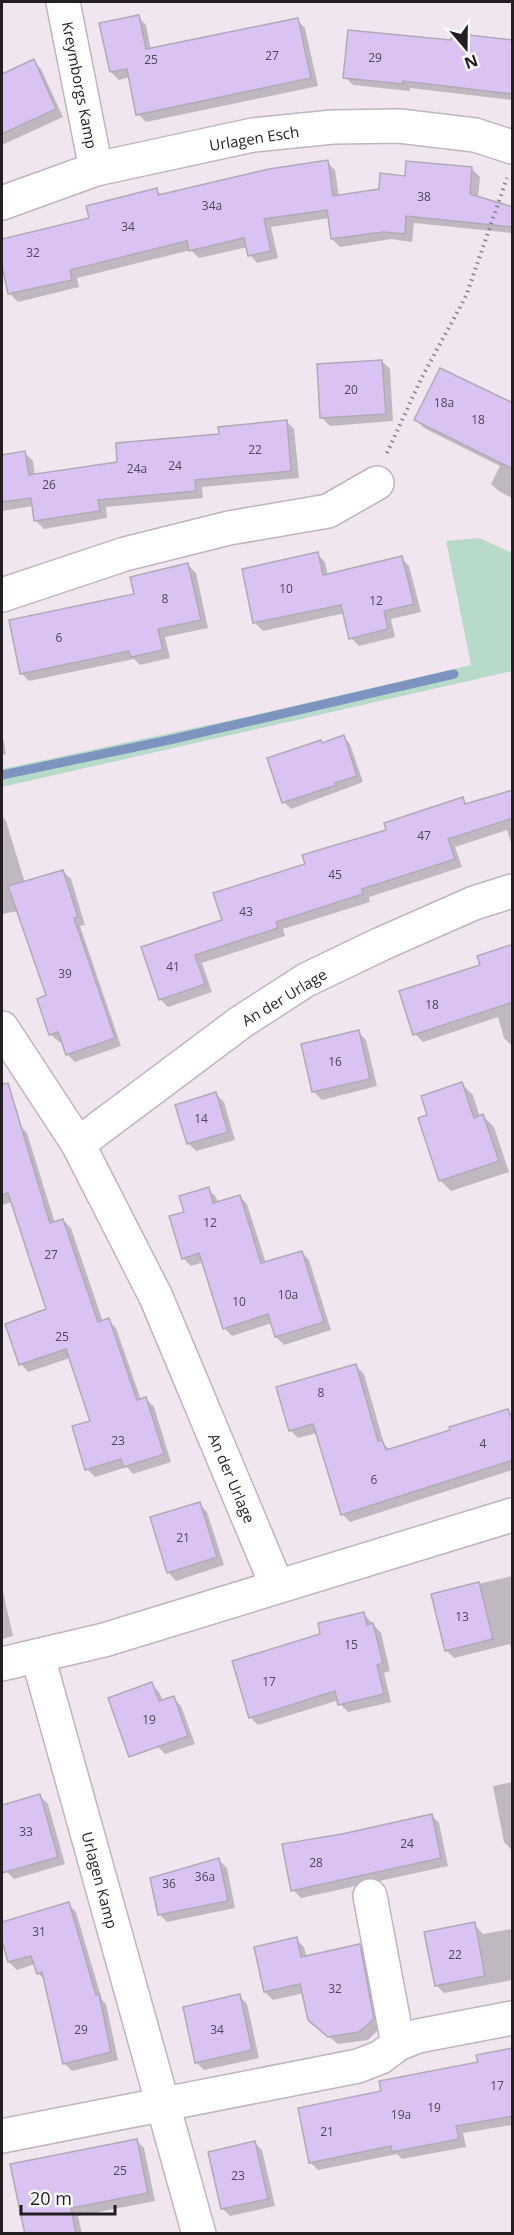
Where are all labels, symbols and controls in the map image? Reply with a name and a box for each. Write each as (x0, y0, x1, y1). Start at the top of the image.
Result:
north arrow (436, 18, 496, 78)
street label: Kreymborgs Kamp (58, 20, 102, 150)
house number: 27 (265, 47, 279, 64)
house number: 29 (368, 49, 382, 66)
text: N (461, 50, 481, 75)
house number: 25 (144, 51, 158, 68)
street label: Urlagen Esch (208, 121, 300, 155)
house number: 38 (417, 188, 431, 205)
house number: 34a (202, 197, 222, 214)
house number: 34 (121, 218, 135, 235)
house number: 32 (26, 244, 40, 261)
house number: 20 (344, 381, 358, 398)
house number: 18a (434, 394, 454, 411)
house number: 18 (471, 411, 485, 428)
house number: 22 (248, 441, 262, 458)
house number: 24 (168, 457, 182, 474)
house number: 24a (127, 460, 147, 477)
house number: 26 (42, 476, 56, 493)
house number: 10 (279, 580, 293, 597)
house number: 8 (162, 590, 169, 607)
house number: 12 (369, 592, 383, 609)
house number: 6 (56, 629, 63, 646)
house number: 47 (417, 827, 431, 844)
house number: 45 (328, 866, 342, 883)
house number: 43 (239, 903, 253, 920)
house number: 41 (166, 958, 180, 975)
street label: An der Urlage (238, 964, 330, 1030)
house number: 39 (58, 965, 72, 982)
house number: 18 (425, 996, 439, 1013)
house number: 16 (328, 1053, 342, 1070)
house number: 14 (194, 1110, 208, 1127)
house number: 12 (203, 1214, 217, 1231)
house number: 27 (44, 1246, 58, 1263)
house number: 10a (278, 1286, 298, 1303)
house number: 10 (232, 1293, 246, 1310)
house number: 25 (55, 1328, 69, 1345)
house number: 8 (318, 1384, 325, 1401)
street label: An der Urlage (204, 1430, 260, 1526)
house number: 23 (111, 1432, 125, 1449)
house number: 4 (480, 1435, 487, 1452)
house number: 6 (371, 1471, 378, 1488)
house number: 21 (176, 1529, 190, 1546)
house number: 13 (455, 1608, 469, 1625)
house number: 15 (344, 1636, 358, 1653)
house number: 17 (262, 1673, 276, 1690)
house number: 19 (142, 1711, 156, 1728)
house number: 33 (19, 1823, 33, 1840)
street label: Urlagen Kamp (77, 1829, 123, 1931)
house number: 24 (400, 1835, 414, 1852)
house number: 28 (309, 1854, 323, 1871)
house number: 36a (195, 1868, 215, 1885)
house number: 36 (162, 1875, 176, 1892)
house number: 31 (32, 1923, 46, 1940)
house number: 22 (448, 1946, 462, 1963)
house number: 32 (328, 1980, 342, 1997)
house number: 29 (74, 2021, 88, 2038)
house number: 34 (210, 2021, 224, 2038)
house number: 17 (490, 2077, 504, 2094)
house number: 19 (427, 2099, 441, 2116)
house number: 19a (391, 2106, 411, 2123)
house number: 21 (320, 2123, 334, 2140)
house number: 25 (113, 2162, 127, 2179)
house number: 23 (231, 2167, 245, 2184)
scale bar (21, 2178, 116, 2216)
text: 20 m (30, 2186, 72, 2210)

